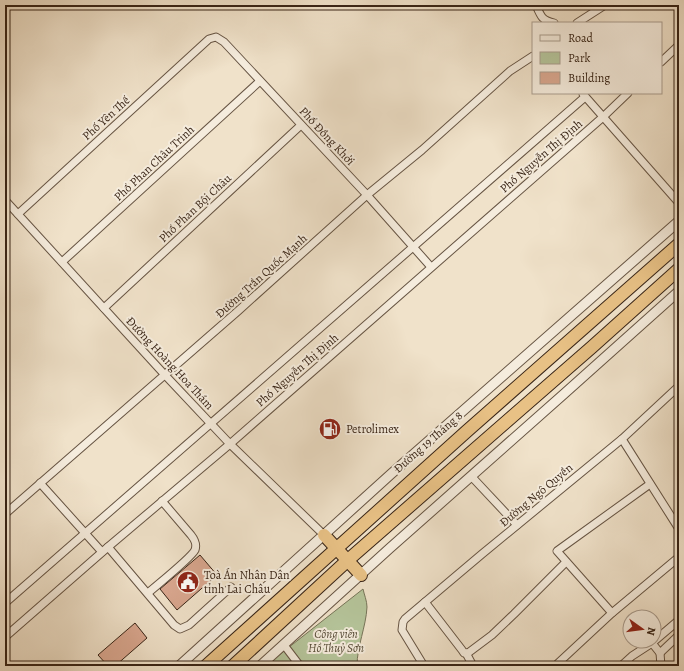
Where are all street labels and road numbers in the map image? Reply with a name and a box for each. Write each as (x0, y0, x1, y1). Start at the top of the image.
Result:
street label: Phố Yên Thế (79, 92, 134, 144)
street label: Phố Đồng Khởi (296, 103, 358, 169)
street label: Phố Nguyễn Thị Định (496, 115, 586, 196)
street label: Phố Phan Châu Trinh (110, 121, 198, 204)
street label: Phố Phan Bội Châu (155, 170, 235, 246)
street label: Đường Trần Quốc Mạnh (212, 230, 311, 322)
street label: Đường Hoàng Hoa Thám (123, 313, 217, 413)
street label: Phố Nguyễn Thị Định (252, 329, 342, 410)
street label: Đường 19 Tháng 8 (390, 407, 466, 476)
street label: Đường Ngô Quyền (496, 459, 576, 530)

